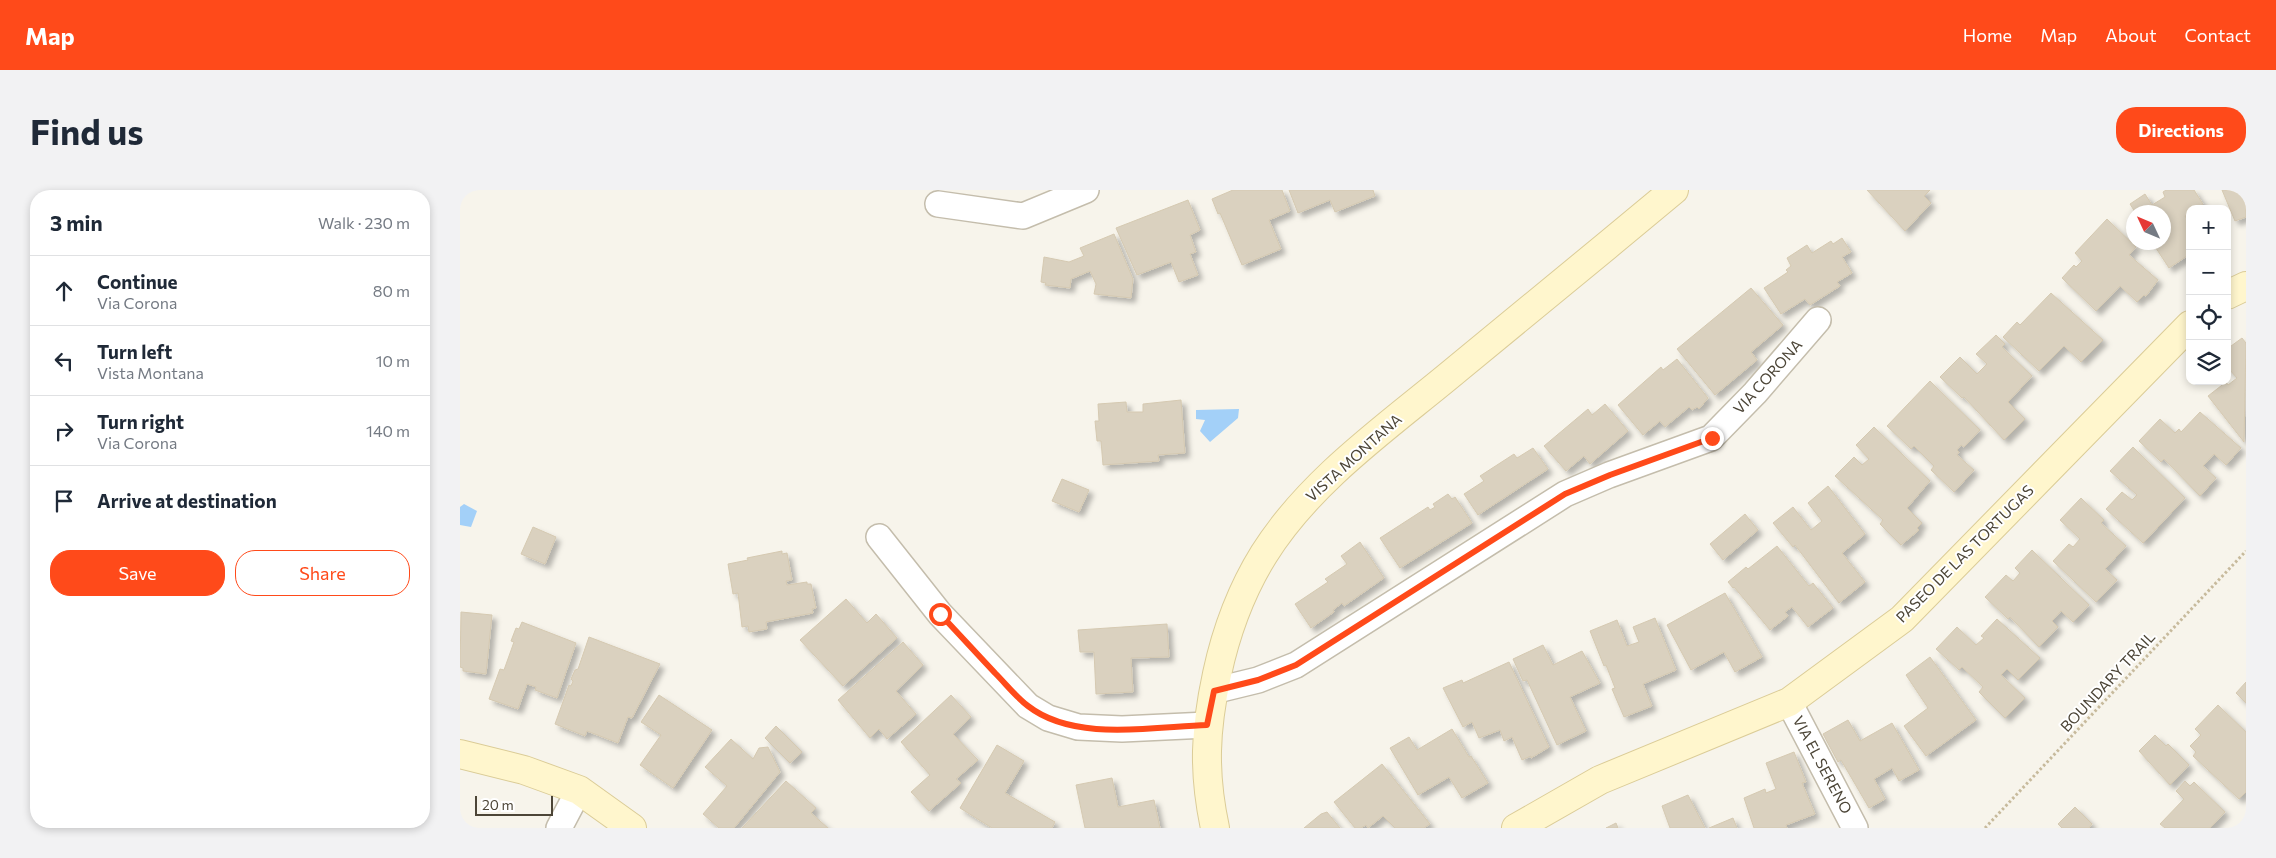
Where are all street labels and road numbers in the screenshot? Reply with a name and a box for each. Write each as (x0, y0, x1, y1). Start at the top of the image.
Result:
street label: VIA CORONA (1729, 335, 1805, 417)
street label: VISTA MONTANA (1302, 410, 1405, 505)
street label: PASEO DE LAS TORTUGAS (1892, 481, 2037, 626)
street label: BOUNDARY TRAIL (2056, 627, 2159, 735)
street label: VIA EL SERENO (1790, 712, 1856, 817)

